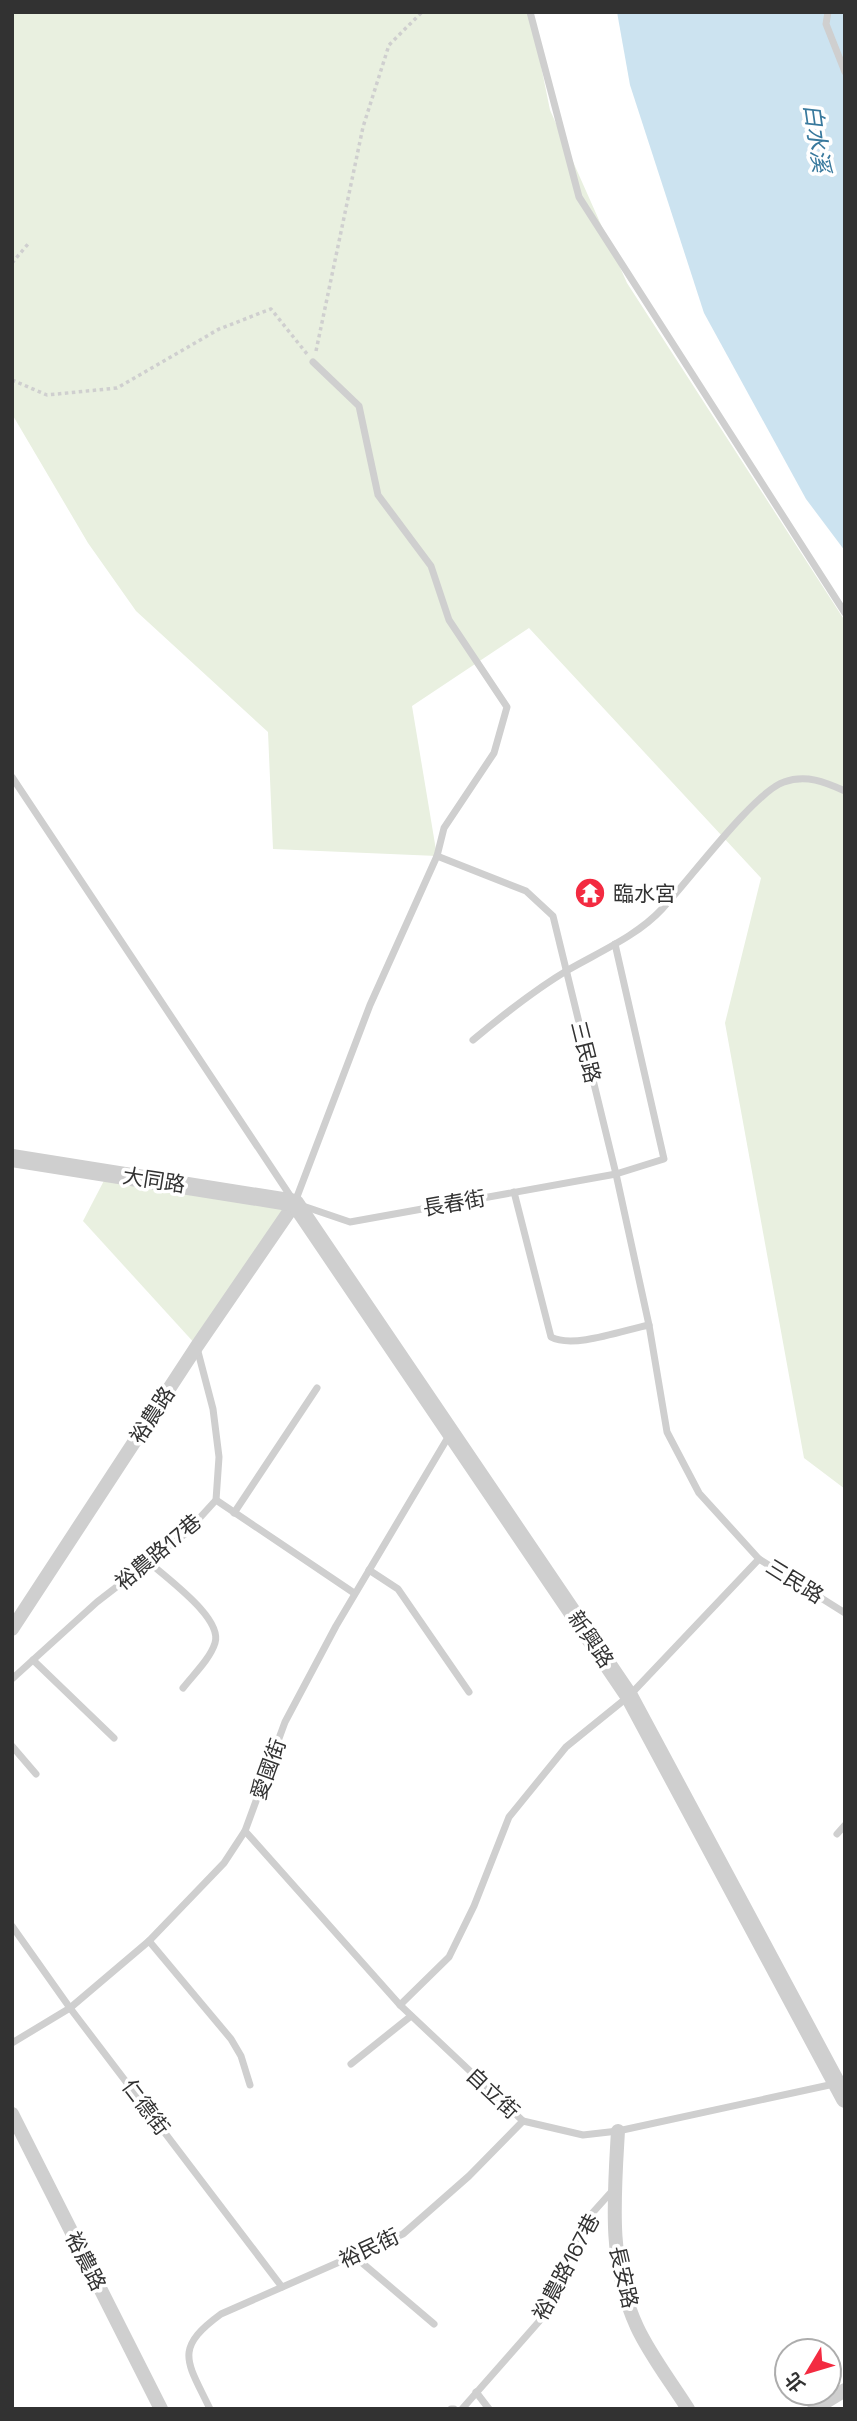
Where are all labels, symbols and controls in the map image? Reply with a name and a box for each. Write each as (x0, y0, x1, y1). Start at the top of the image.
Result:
water label: 白水溪 (797, 102, 837, 177)
temple icon: 臨水宮 (573, 876, 607, 910)
place label: 臨水宮 (613, 880, 676, 907)
street label: 三民路 (565, 1018, 607, 1086)
street label: 大同路 (121, 1162, 187, 1198)
street label: 長春街 (421, 1184, 487, 1222)
street label: 裕農路 (124, 1381, 180, 1449)
street label: 裕農路17巷 (109, 1508, 207, 1596)
street label: 三民路 (761, 1553, 829, 1609)
street label: 新興路 (562, 1605, 620, 1673)
street label: 愛國街 (245, 1735, 291, 1803)
street label: 自立街 (461, 2062, 525, 2124)
street label: 仁德街 (116, 2074, 176, 2140)
street label: 裕農路167巷 (527, 2209, 605, 2325)
street label: 裕民街 (335, 2222, 403, 2274)
street label: 裕農路 (60, 2227, 112, 2295)
street label: 長安路 (604, 2243, 644, 2311)
north arrow (773, 2337, 843, 2407)
text: 北 (779, 2367, 811, 2397)

